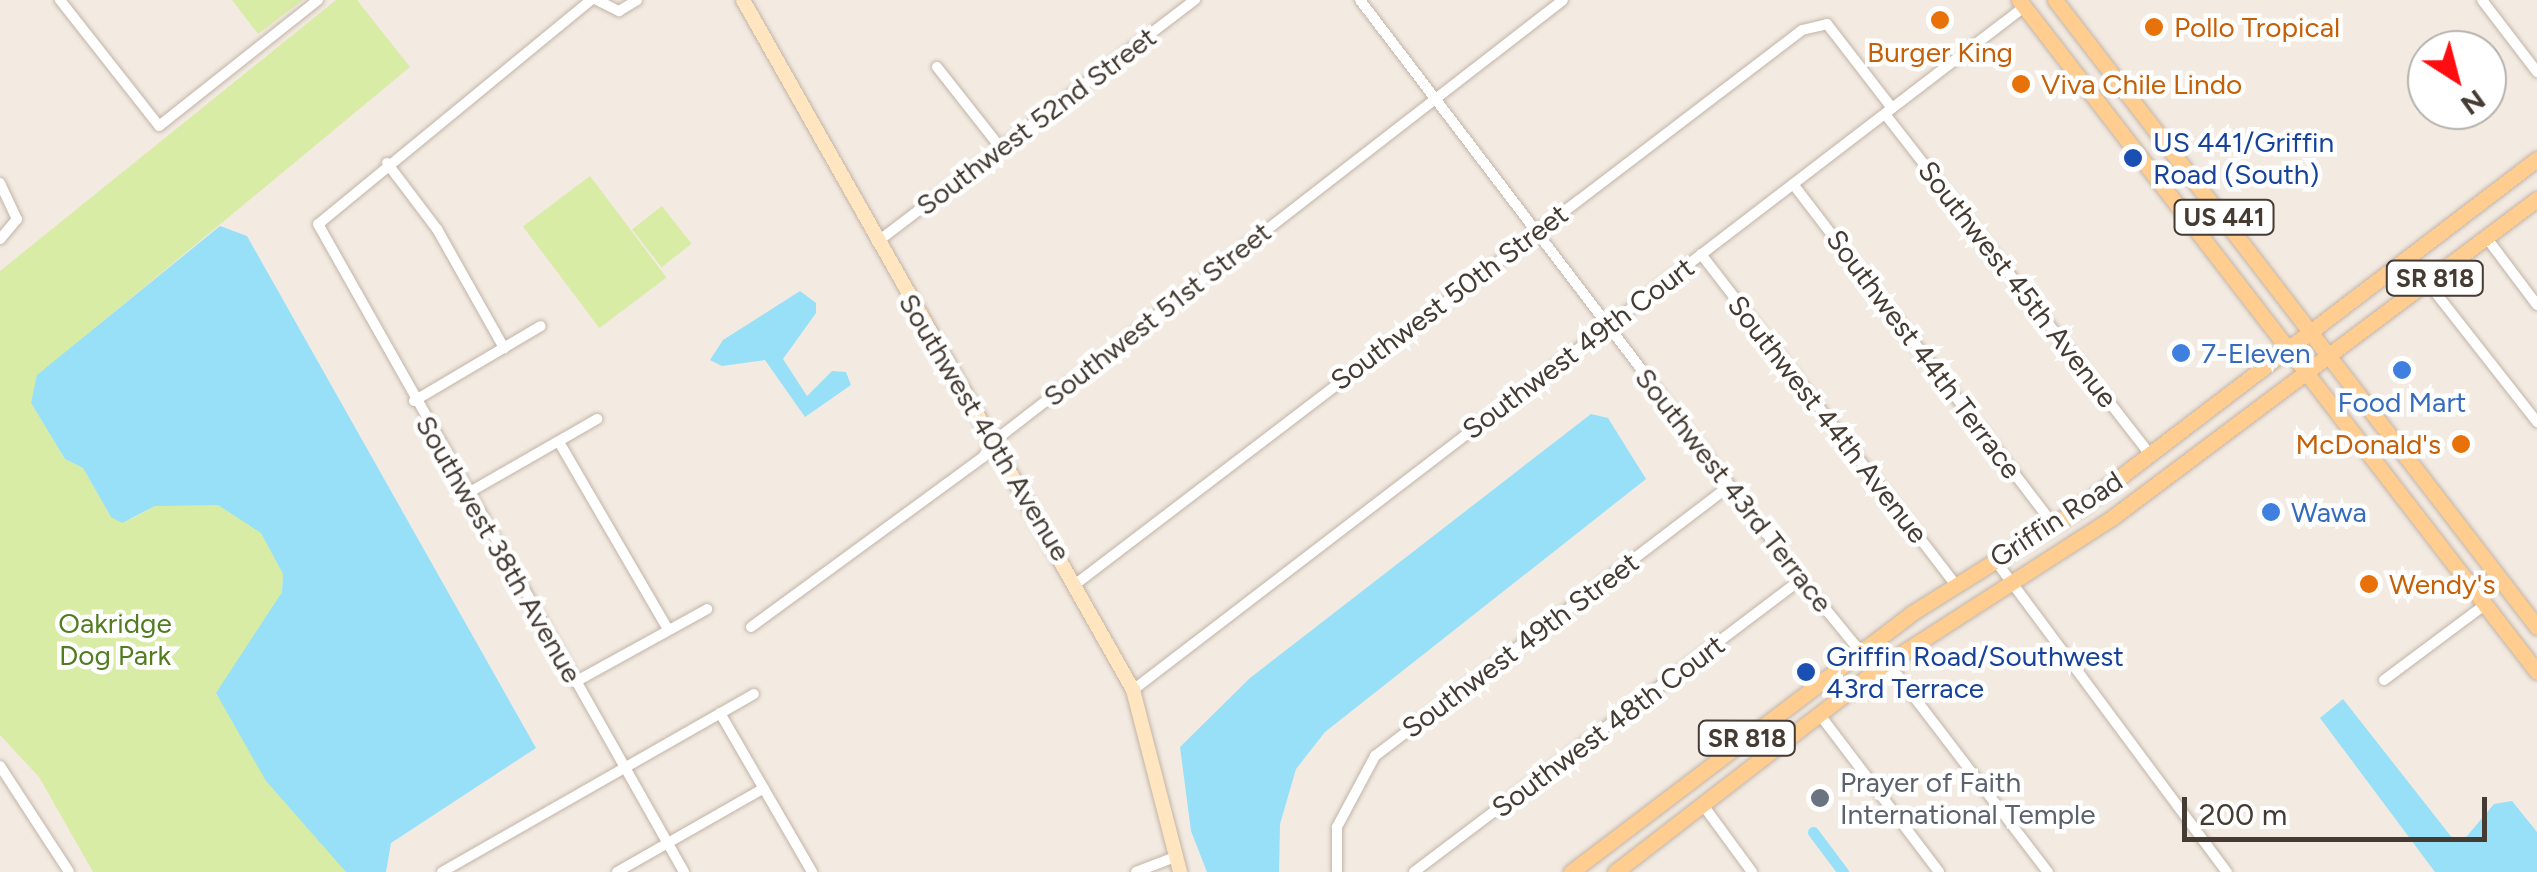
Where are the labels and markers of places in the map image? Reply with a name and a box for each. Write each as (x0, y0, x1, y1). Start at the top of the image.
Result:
marker: Burger King (1929, 9, 1951, 31)
place label: Pollo Tropical (2174, 10, 2340, 44)
marker: Pollo Tropical (2143, 16, 2165, 38)
place label: Burger King (1867, 35, 2013, 69)
place label: Viva Chile Lindo (2041, 67, 2242, 101)
marker: Viva Chile Lindo (2010, 73, 2032, 95)
place label: US 441/Griffin Road (South) (2153, 125, 2334, 191)
marker: US 441/Griffin Road (South) (2122, 147, 2144, 169)
place label: 7-Eleven (2201, 336, 2311, 370)
marker: 7-Eleven (2170, 342, 2192, 364)
marker: Food Mart (2391, 359, 2413, 381)
place label: Food Mart (2338, 385, 2466, 419)
place label: McDonald's (2296, 427, 2441, 461)
marker: McDonald's (2450, 433, 2472, 455)
place label: Wawa (2291, 495, 2367, 529)
marker: Wawa (2260, 501, 2282, 523)
place label: Wendy's (2389, 567, 2495, 601)
marker: Wendy's (2358, 573, 2380, 595)
place label: Griffin Road/Southwest 43rd Terrace (1826, 639, 2124, 705)
marker: Griffin Road/Southwest 43rd Terrace (1795, 661, 1817, 683)
place label: Prayer of Faith International Temple (1840, 765, 2096, 831)
marker: Prayer of Faith International Temple (1809, 787, 1831, 809)

